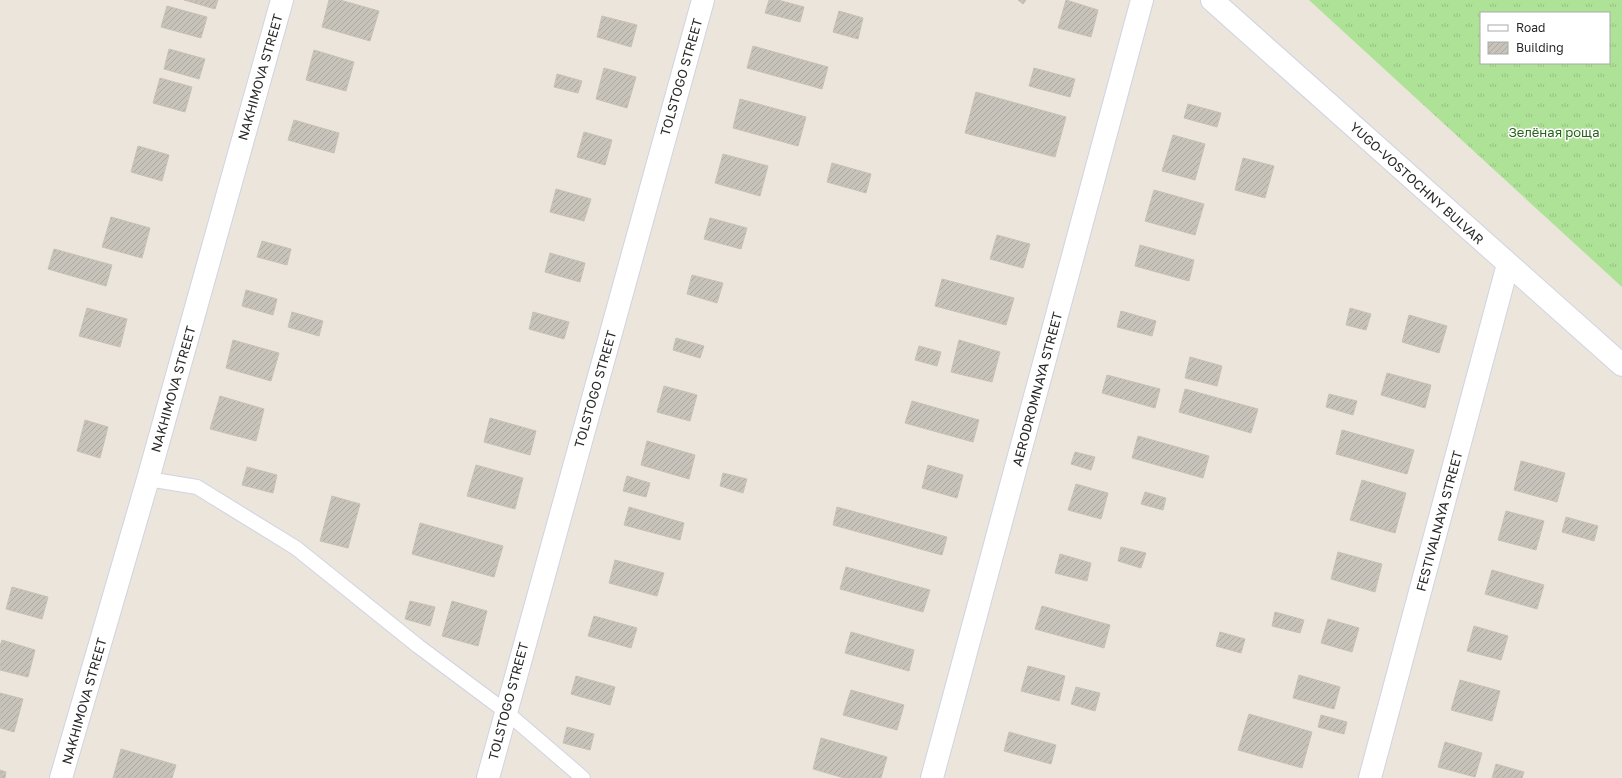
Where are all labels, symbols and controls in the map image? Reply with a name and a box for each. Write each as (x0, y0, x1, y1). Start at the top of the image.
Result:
street label: NAKHIMOVA STREET (234, 12, 286, 142)
legend (1480, 12, 1610, 64)
street label: TOLSTOGO STREET (657, 16, 705, 138)
text: Road (1516, 20, 1545, 35)
text: Building (1516, 40, 1564, 55)
street label: YUGO-VOSTOCHNY BULVAR (1347, 119, 1487, 248)
park label: Зелёная роща (1508, 124, 1600, 140)
street label: AERODROMNAYA STREET (1009, 310, 1065, 468)
street label: NAKHIMOVA STREET (147, 324, 199, 454)
street label: TOLSTOGO STREET (571, 328, 619, 450)
street label: FESTIVALNAYA STREET (1412, 449, 1466, 593)
street label: NAKHIMOVA STREET (58, 636, 110, 766)
street label: TOLSTOGO STREET (485, 640, 531, 762)

